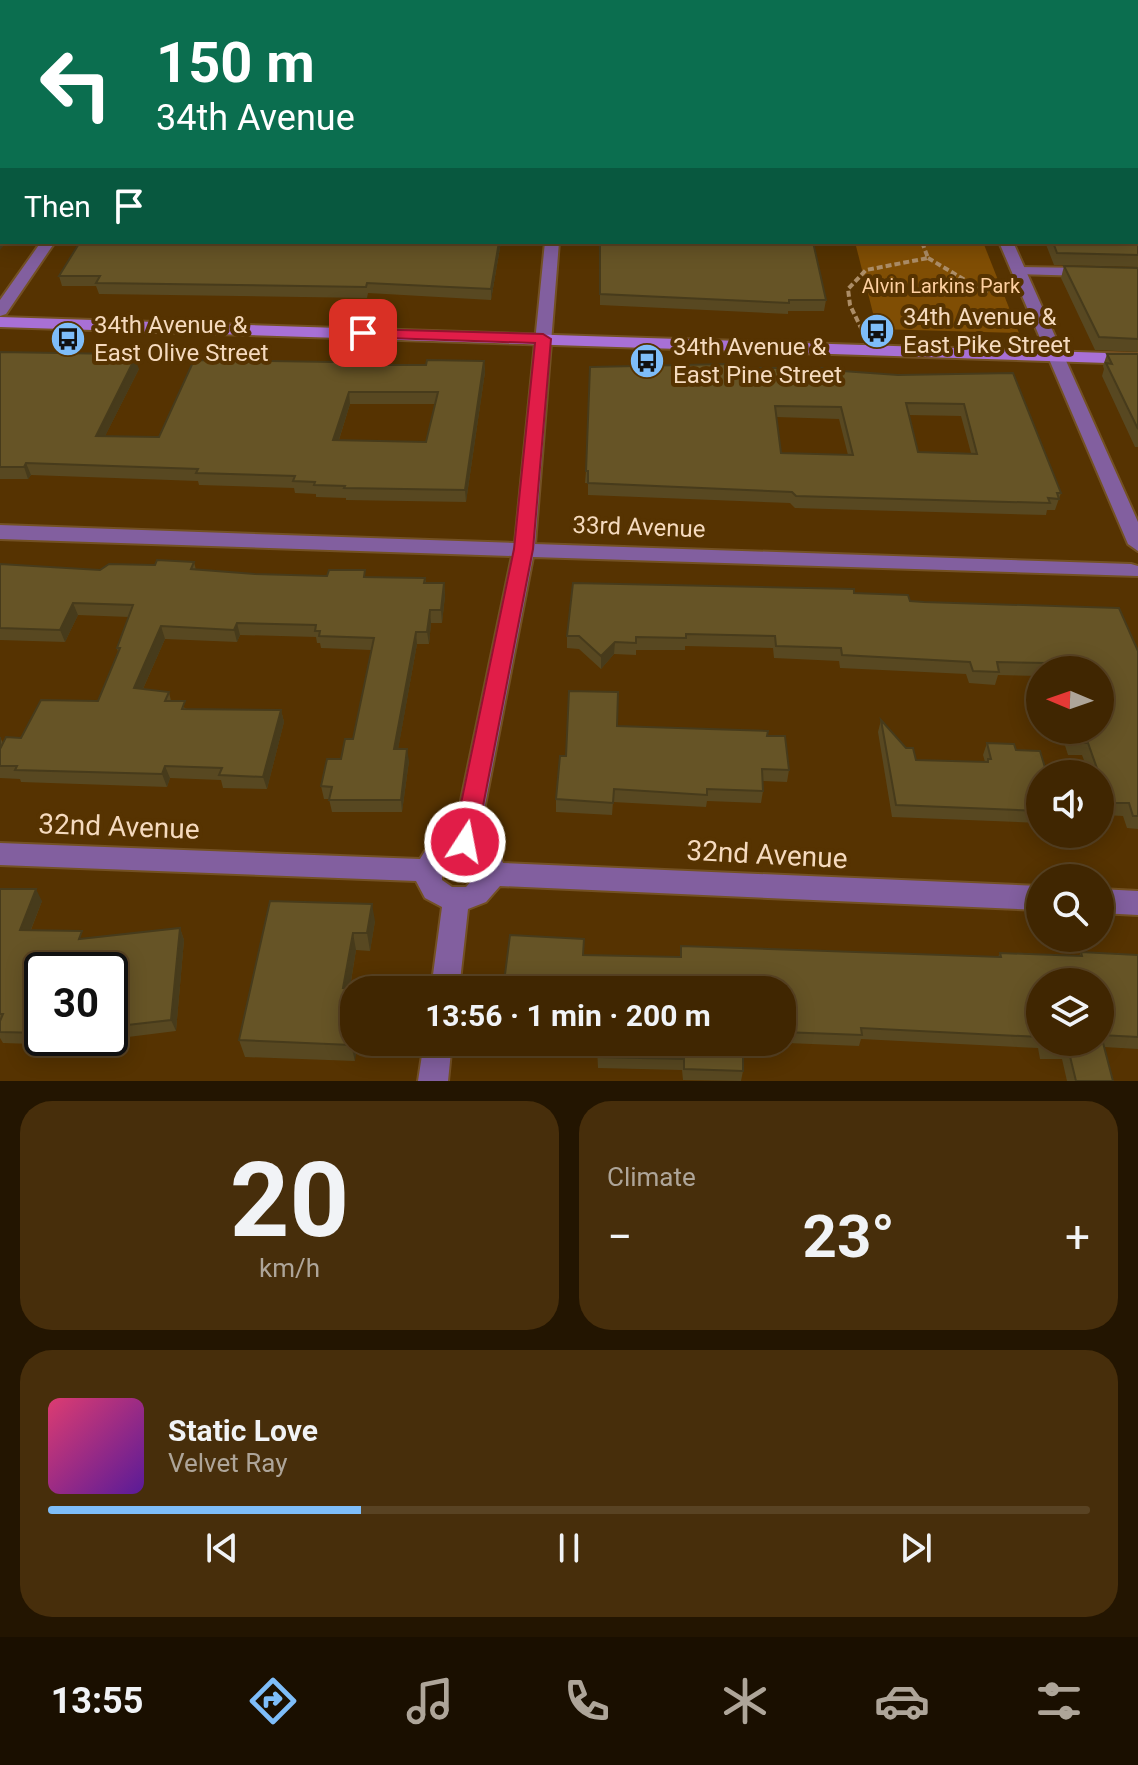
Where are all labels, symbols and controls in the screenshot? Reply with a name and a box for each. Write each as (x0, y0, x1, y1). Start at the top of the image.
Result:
text: 150 m (156, 30, 315, 96)
icon: left (24, 32, 128, 136)
text: 34th Avenue (156, 97, 355, 139)
icon: arrive (107, 184, 151, 228)
text: Then (24, 189, 91, 224)
park label: Alvin Larkins Park (862, 274, 1021, 298)
pin (329, 299, 397, 367)
place label: 34th Avenue & East Pike Street (903, 303, 1071, 359)
place label: 34th Avenue & East Olive Street (94, 311, 269, 367)
icon: arrive (341, 311, 385, 355)
bus stop icon: 34th Avenue & East Pike Street (858, 312, 896, 350)
bus stop icon: 34th Avenue & East Olive Street (49, 320, 87, 358)
place label: 34th Avenue & East Pine Street (673, 333, 842, 389)
bus stop icon: 34th Avenue & East Pine Street (628, 342, 666, 380)
street label: 33rd Avenue (572, 511, 706, 543)
north arrow (1026, 656, 1114, 744)
map controls (1026, 656, 1114, 1056)
button: sound (1026, 760, 1114, 848)
position arrow (423, 800, 507, 884)
street label: 32nd Avenue (38, 807, 200, 846)
street label: 32nd Avenue (686, 834, 848, 875)
button: search (1026, 864, 1114, 952)
speed limit sign: 30 (24, 952, 128, 1056)
button: layers (1026, 968, 1114, 1056)
text: 13:56 · 1 min · 200 m (425, 998, 711, 1033)
text: 20 (230, 1140, 349, 1261)
text: Climate (607, 1162, 696, 1192)
text: 23° (802, 1201, 895, 1272)
text: − (607, 1211, 632, 1263)
text: + (1065, 1211, 1090, 1263)
text: km/h (259, 1253, 320, 1283)
text: Static Love (168, 1413, 318, 1448)
text: Velvet Ray (168, 1448, 288, 1478)
icon: previous (200, 1526, 244, 1570)
icon: pause (547, 1526, 591, 1570)
icon: next (894, 1526, 938, 1570)
icon: directions (245, 1673, 301, 1729)
icon: music (402, 1673, 458, 1729)
icon: phone (559, 1673, 615, 1729)
icon: climate (717, 1673, 773, 1729)
icon: car (874, 1673, 930, 1729)
icon: filters (1031, 1673, 1087, 1729)
text: 13:55 (51, 1680, 143, 1722)

